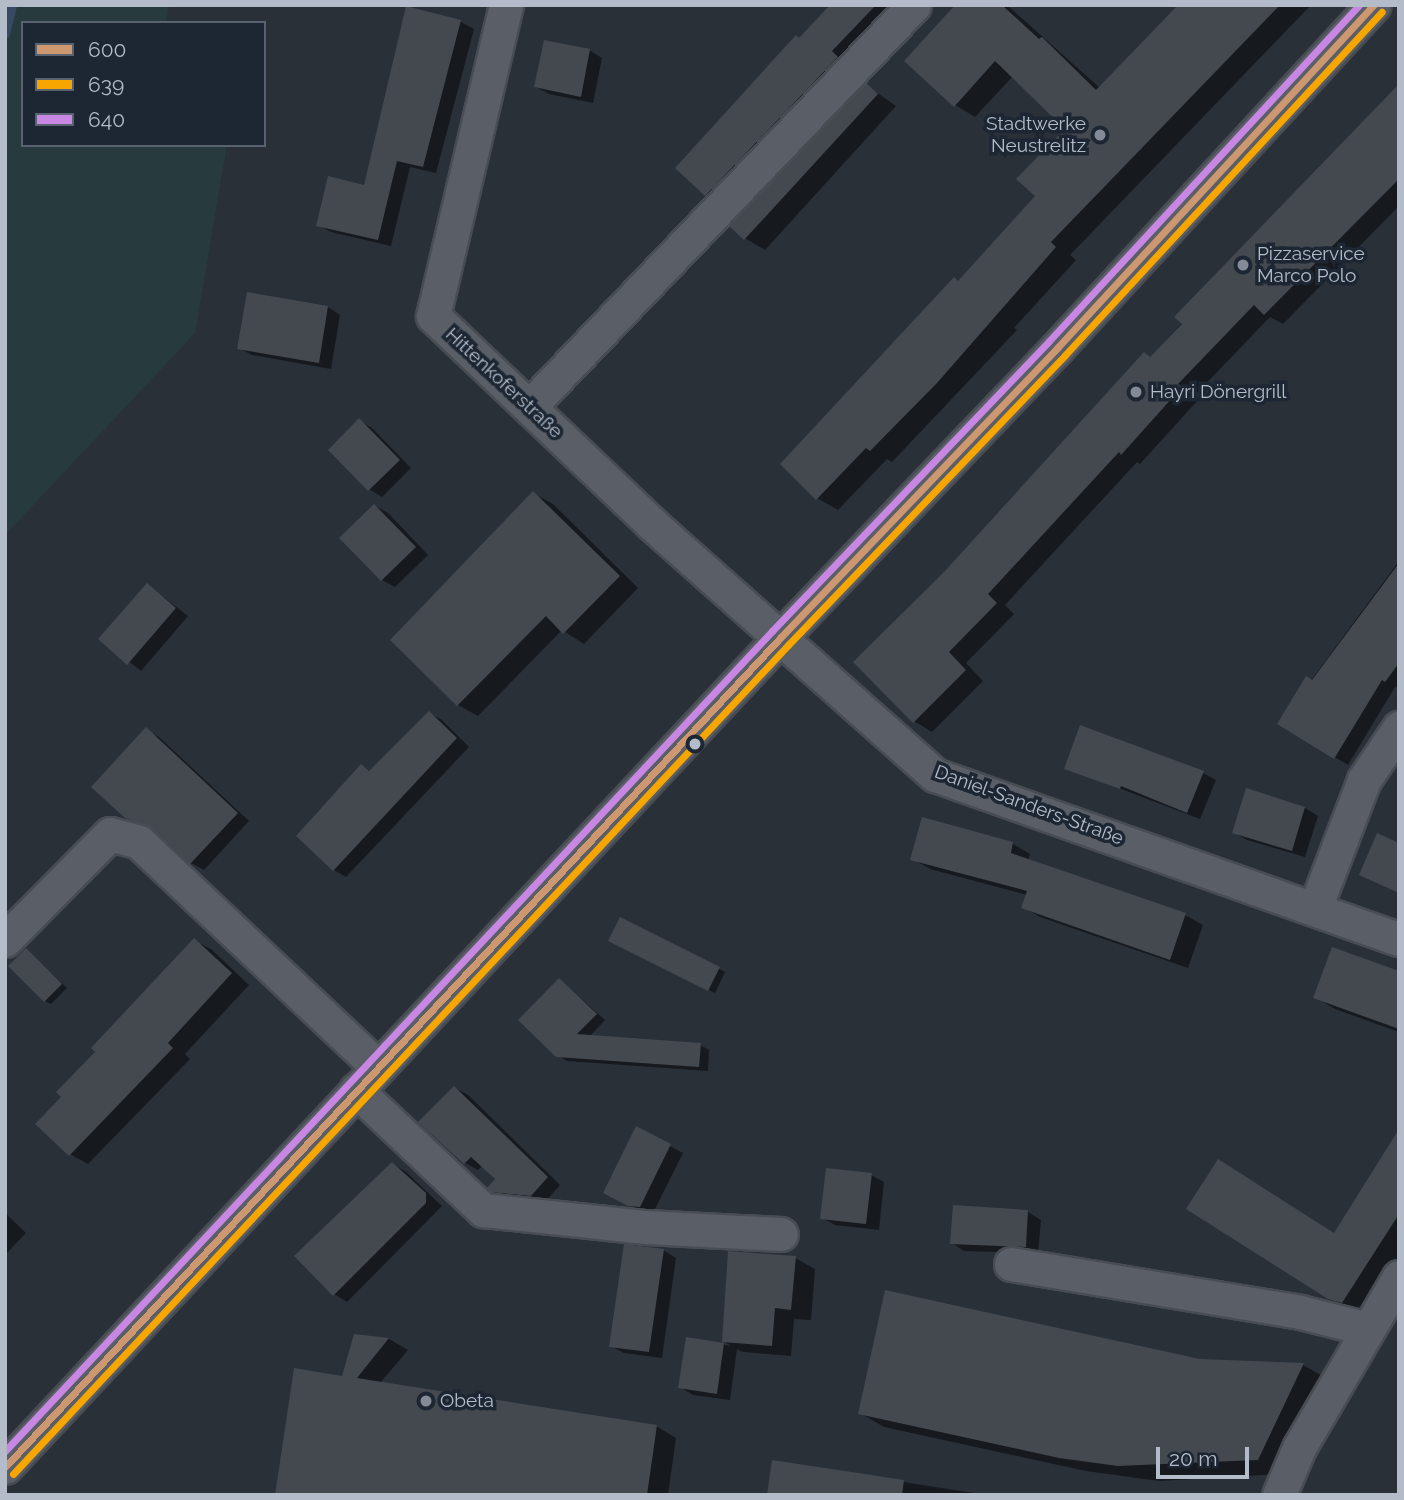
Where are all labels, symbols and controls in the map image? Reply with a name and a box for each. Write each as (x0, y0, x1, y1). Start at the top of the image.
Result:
legend (21, 21, 266, 147)
text: 600 (88, 37, 126, 62)
text: 639 (88, 72, 124, 97)
text: 640 (88, 107, 125, 132)
place label: Stadtwerke Neustrelitz (986, 113, 1086, 157)
marker: Stadtwerke Neustrelitz (1092, 127, 1108, 143)
place label: Pizzaservice Marco Polo (1257, 243, 1365, 287)
marker: Pizzaservice Marco Polo (1235, 257, 1251, 273)
street label: Hittenkoferstraße (441, 323, 567, 443)
place label: Hayri Dönergrill (1150, 381, 1286, 403)
marker: Hayri Dönergrill (1128, 384, 1144, 400)
unlabelled marker (688, 737, 702, 751)
street label: Daniel-Sanders-Straße (931, 760, 1127, 850)
place label: Obeta (440, 1390, 494, 1412)
marker: Obeta (418, 1393, 434, 1409)
scale bar (1159, 1434, 1252, 1478)
text: 20 m (1169, 1446, 1217, 1471)

